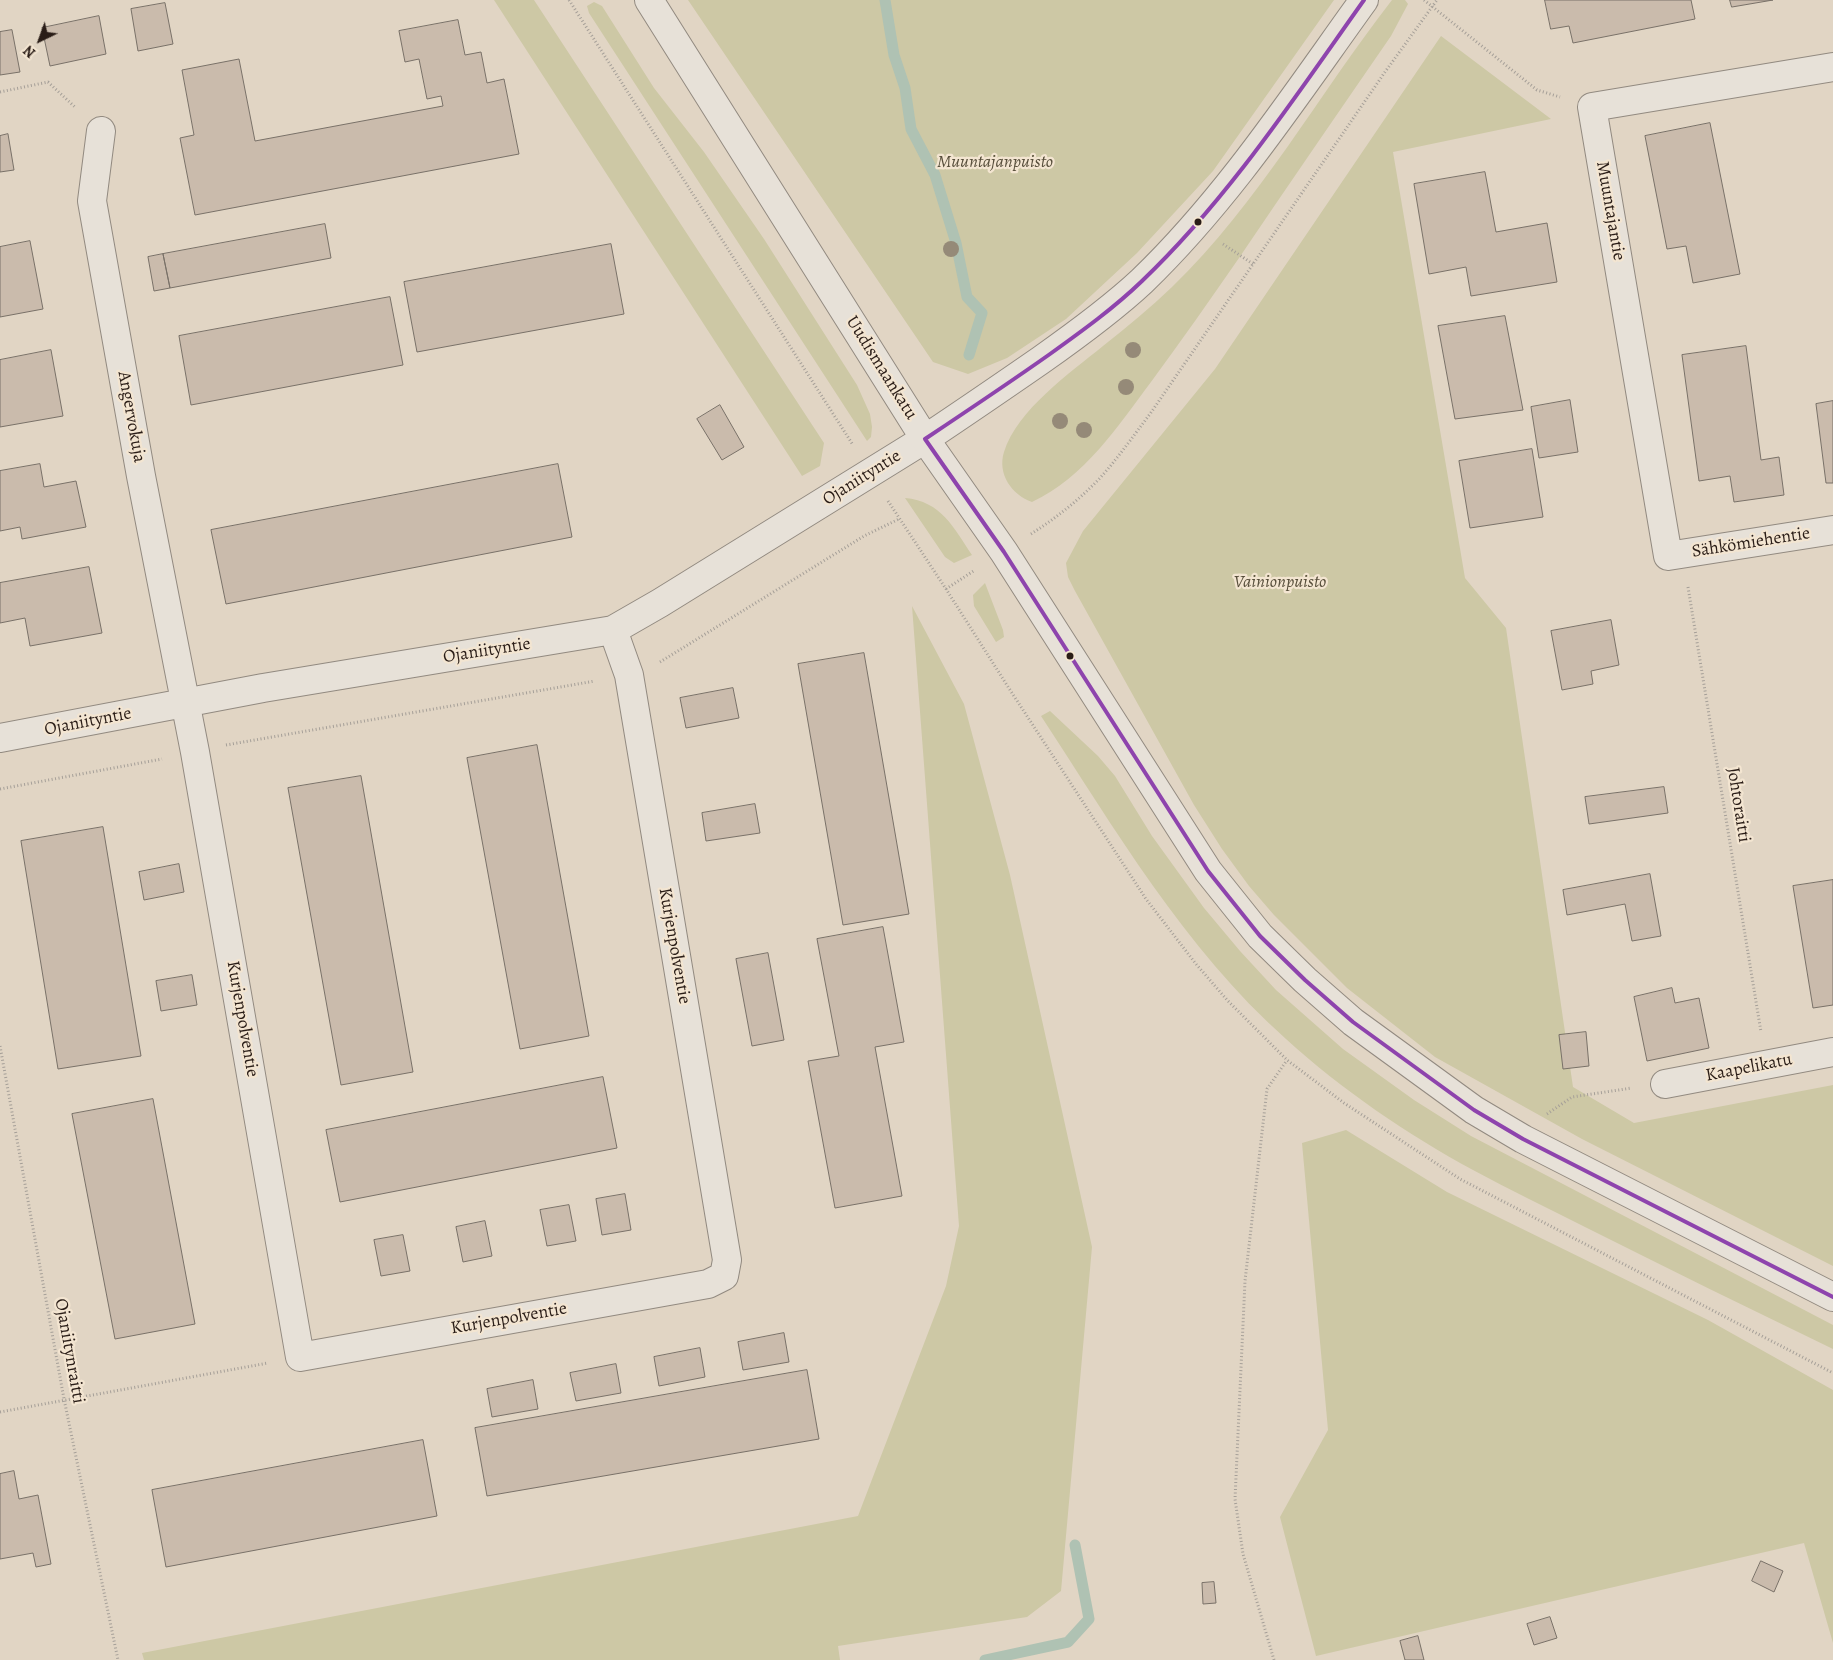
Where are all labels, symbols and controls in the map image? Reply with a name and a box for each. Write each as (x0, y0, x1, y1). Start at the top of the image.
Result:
north arrow (15, 15, 65, 65)
text: N (19, 41, 40, 62)
park label: Muuntajanpuisto (937, 152, 1053, 174)
street label: Muuntajantie (1591, 160, 1629, 262)
unlabelled marker (1193, 217, 1203, 227)
street label: Uudismaankatu (841, 312, 921, 424)
street label: Angervokuja (112, 370, 150, 464)
street label: Ojaniityntie (819, 445, 905, 511)
street label: Sähkömiehentie (1690, 523, 1812, 563)
park label: Vainionpuisto (1234, 572, 1326, 594)
street label: Ojaniityntie (442, 633, 532, 669)
unlabelled marker (1065, 651, 1075, 661)
street label: Ojaniityntie (43, 703, 133, 741)
street label: Johtoraitti (1721, 766, 1755, 844)
street label: Kurjenpolventie (653, 886, 695, 1006)
street label: Kurjenpolventie (221, 959, 263, 1079)
street label: Kaapelikatu (1704, 1049, 1794, 1087)
street label: Ojaniitynraitti (49, 1297, 89, 1405)
street label: Kurjenpolventie (449, 1298, 569, 1340)

